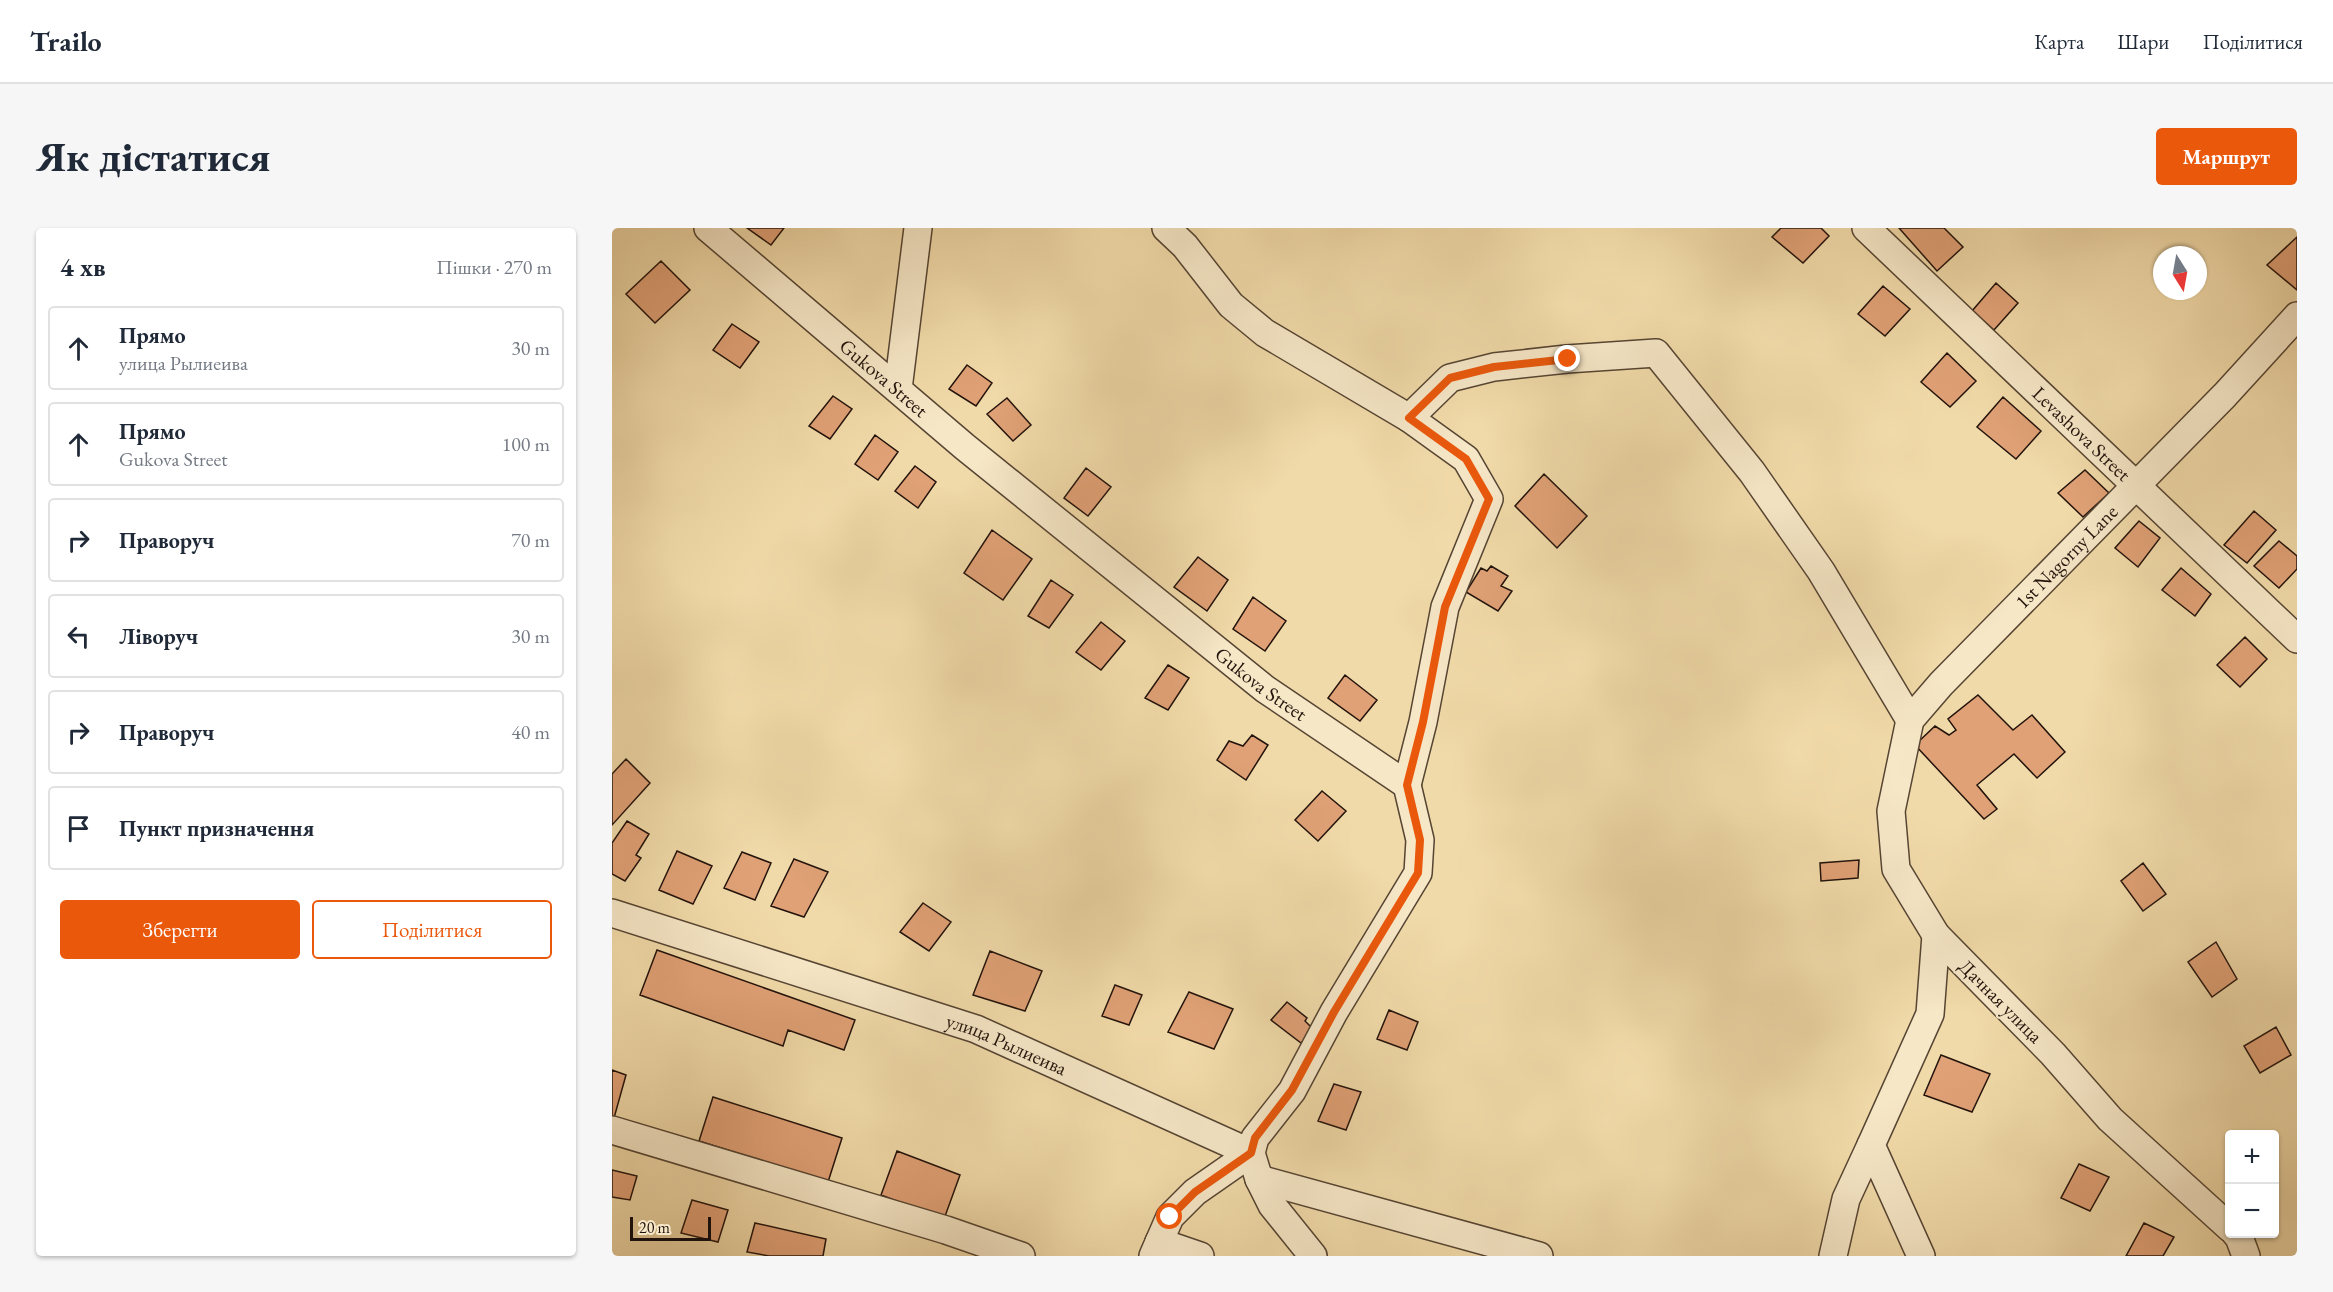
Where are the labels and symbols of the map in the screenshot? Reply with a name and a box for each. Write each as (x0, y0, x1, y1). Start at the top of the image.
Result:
north arrow (2153, 246, 2207, 300)
street label: Gukova Street (834, 333, 934, 423)
route end (1554, 345, 1580, 371)
street label: Levashova Street (2027, 380, 2137, 487)
street label: 1st Nagorny Lane (2009, 499, 2123, 614)
street label: Gukova Street (1210, 641, 1313, 727)
street label: Дачная улица (1953, 953, 2049, 1049)
street label: улица Рылиеива (943, 1007, 1071, 1081)
route start (1156, 1203, 1182, 1229)
scale bar (630, 1214, 711, 1242)

